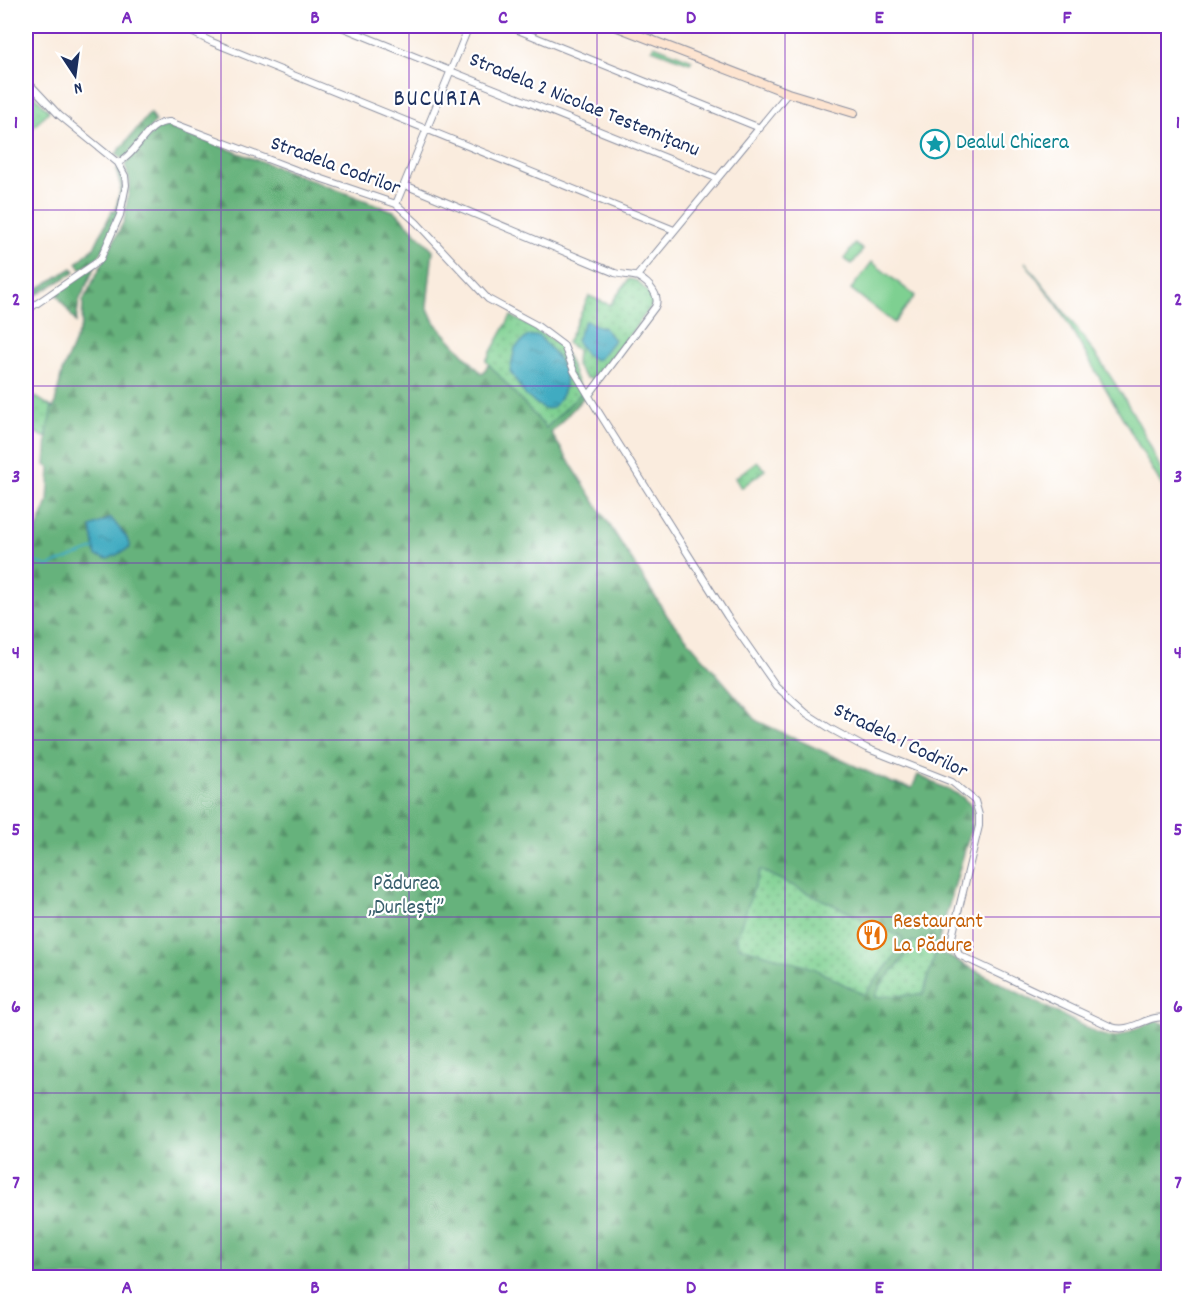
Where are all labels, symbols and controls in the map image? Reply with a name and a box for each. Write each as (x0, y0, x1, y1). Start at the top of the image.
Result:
text: A (122, 5, 133, 33)
text: B (310, 5, 320, 33)
text: C (498, 5, 508, 33)
text: D (686, 5, 697, 33)
text: E (874, 5, 884, 33)
text: F (1063, 5, 1073, 33)
north arrow (45, 45, 105, 105)
street label: Stradela 2 Nicolae Testemițanu (464, 46, 704, 166)
text: N (71, 75, 84, 99)
district label: BUCURIA (393, 83, 483, 117)
text: 1 (14, 110, 18, 138)
text: 1 (1176, 110, 1180, 138)
place icon: Dealul Chicera (919, 128, 951, 160)
place label: Dealul Chicera (956, 129, 1070, 159)
street label: Stradela Codrilor (266, 130, 405, 205)
text: 2 (12, 287, 20, 315)
text: 2 (1174, 287, 1182, 315)
text: 3 (12, 464, 20, 492)
text: 3 (1174, 464, 1182, 492)
text: 4 (12, 640, 20, 668)
text: 4 (1174, 640, 1182, 668)
street label: Stradela 1 Codrilor (828, 696, 972, 788)
text: 5 (11, 817, 21, 845)
text: 5 (1173, 817, 1183, 845)
park label: Pădurea „Durlești” (368, 870, 444, 924)
place label: Restaurant La Pădure (893, 908, 983, 962)
restaurant icon: Restaurant La Pădure (856, 919, 888, 951)
text: 6 (11, 994, 21, 1022)
text: 6 (1173, 994, 1183, 1022)
text: 7 (12, 1170, 20, 1198)
text: 7 (1174, 1170, 1182, 1198)
text: A (122, 1275, 133, 1303)
text: B (310, 1275, 320, 1303)
text: C (498, 1275, 508, 1303)
text: D (686, 1275, 697, 1303)
text: E (874, 1275, 884, 1303)
text: F (1063, 1275, 1073, 1303)

